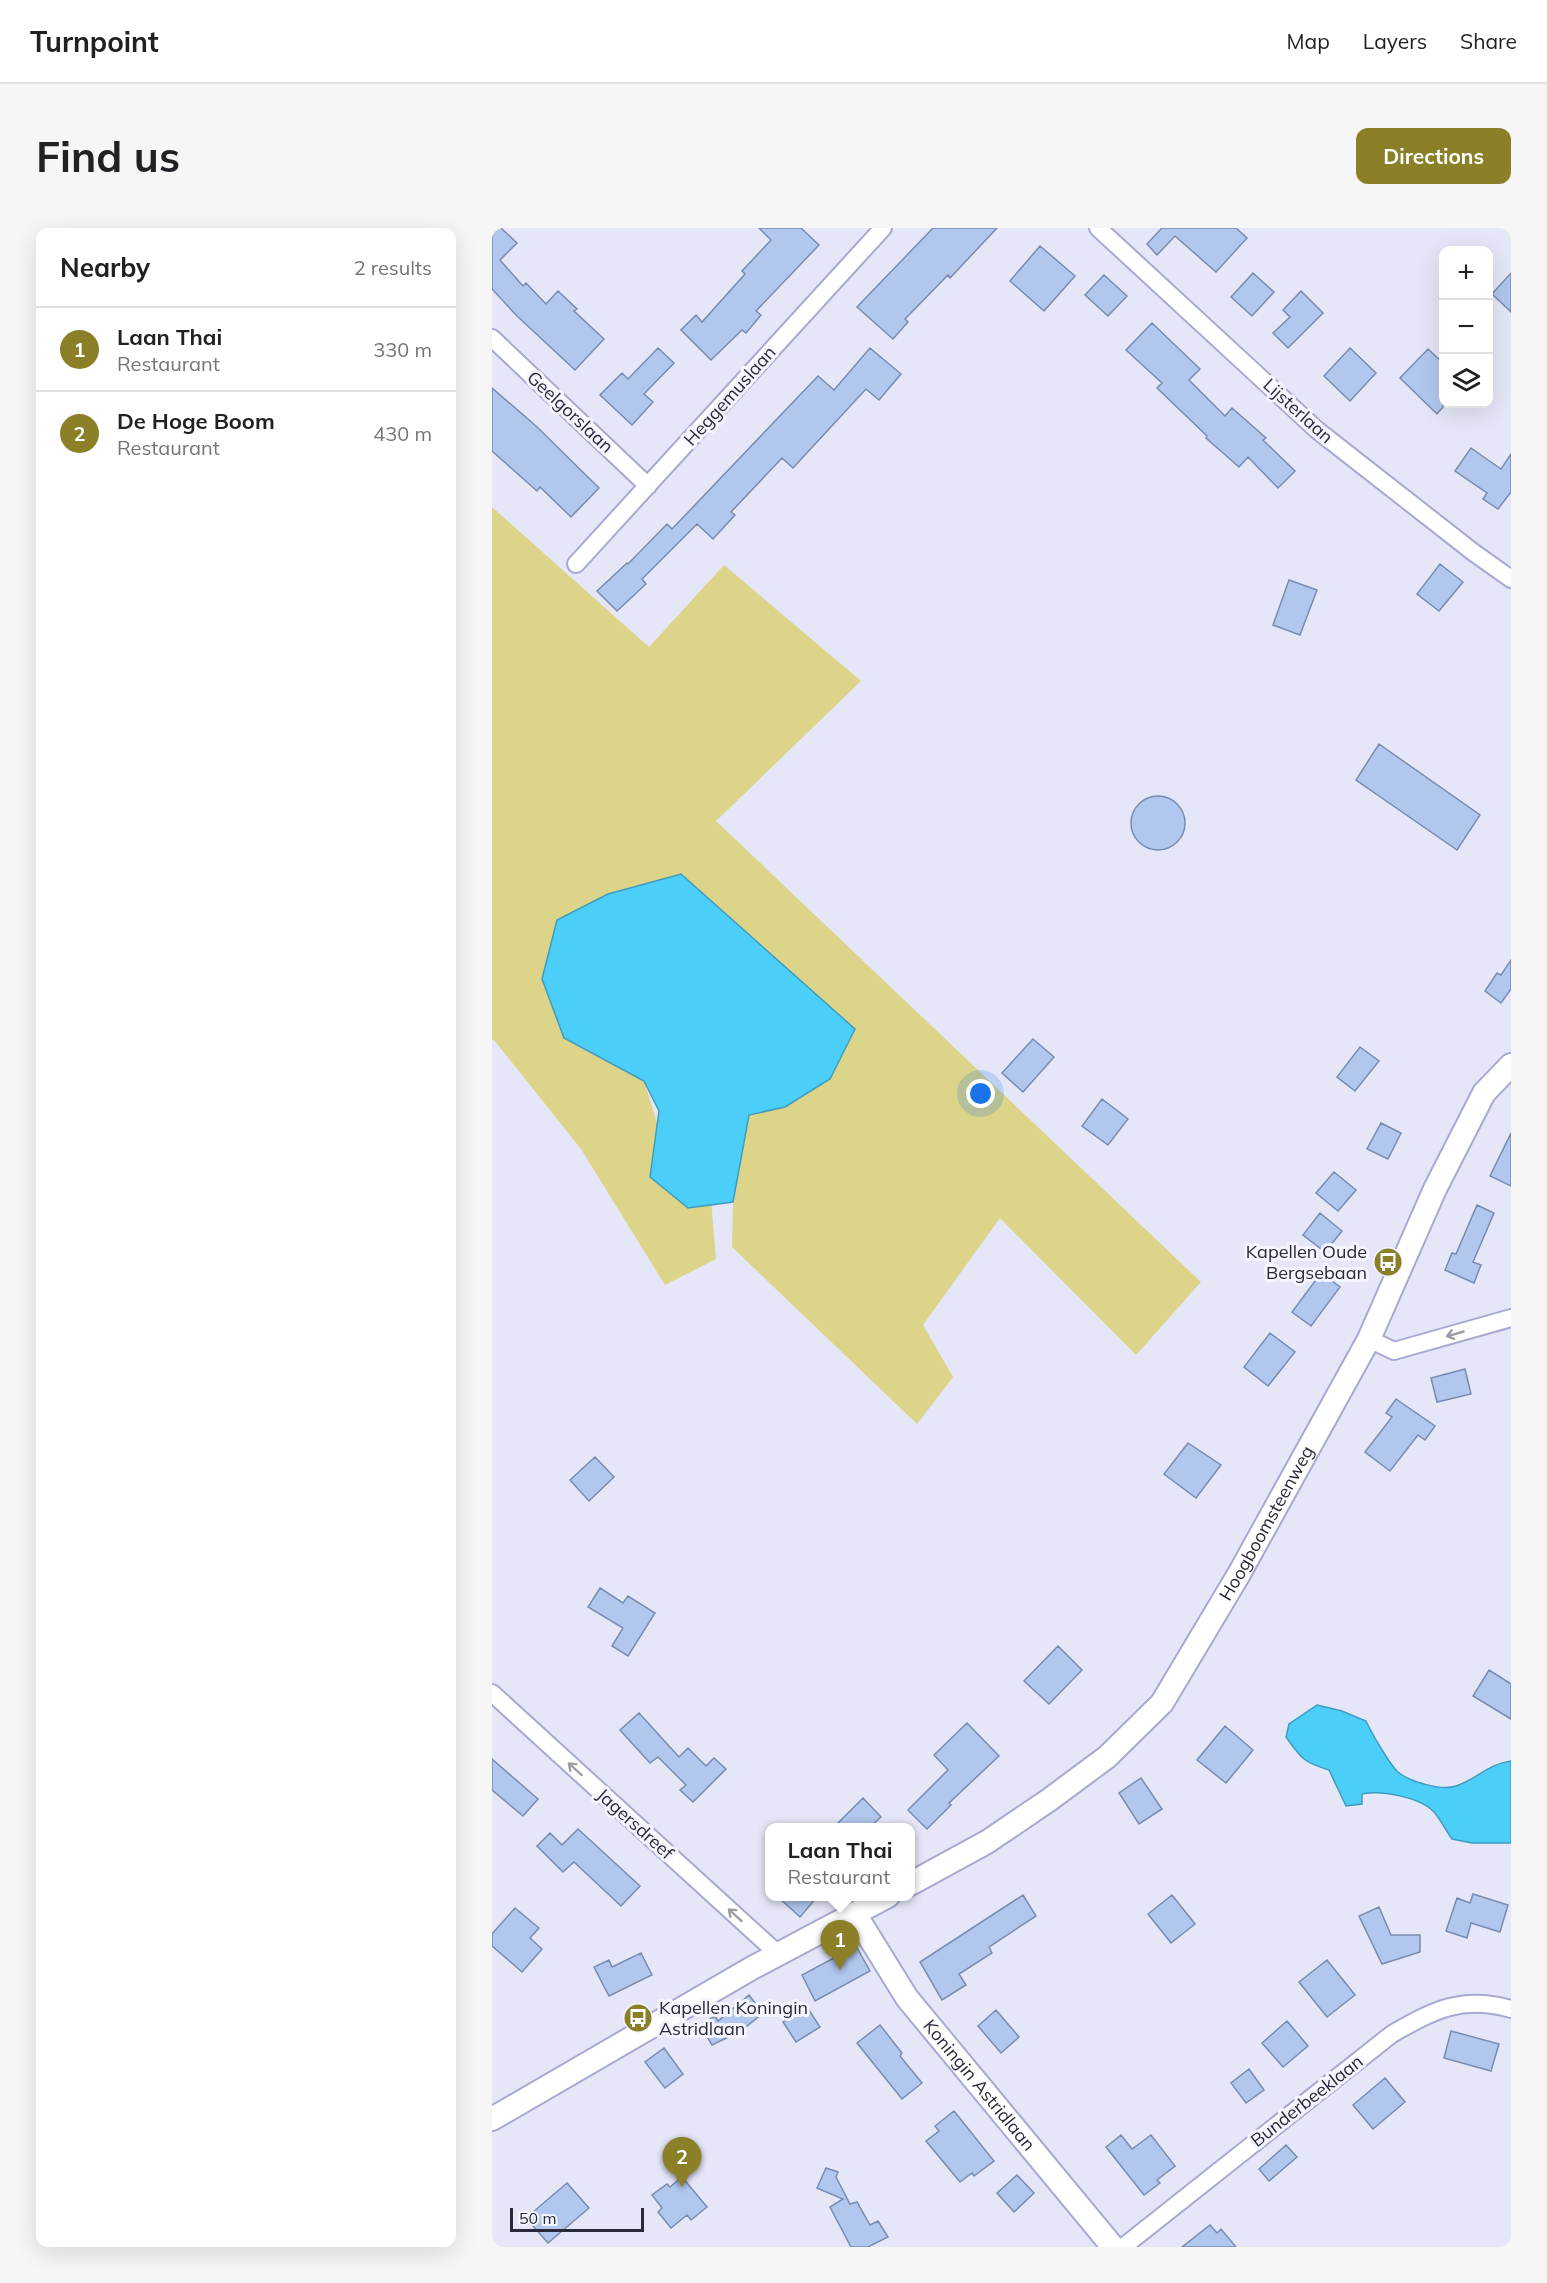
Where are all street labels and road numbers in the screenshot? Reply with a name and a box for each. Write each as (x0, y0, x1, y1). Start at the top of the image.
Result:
street label: Heggemuslaan (679, 341, 781, 450)
street label: Geelgorslaan (522, 366, 618, 458)
street label: Lijsterlaan (1259, 373, 1338, 448)
street label: Hoogboomsteenweg (1214, 1442, 1319, 1605)
street label: Jagersdreef (592, 1783, 679, 1865)
street label: Koningin Astridlaan (918, 2014, 1041, 2155)
street label: Bunderbeeklaan (1246, 2050, 1368, 2152)

